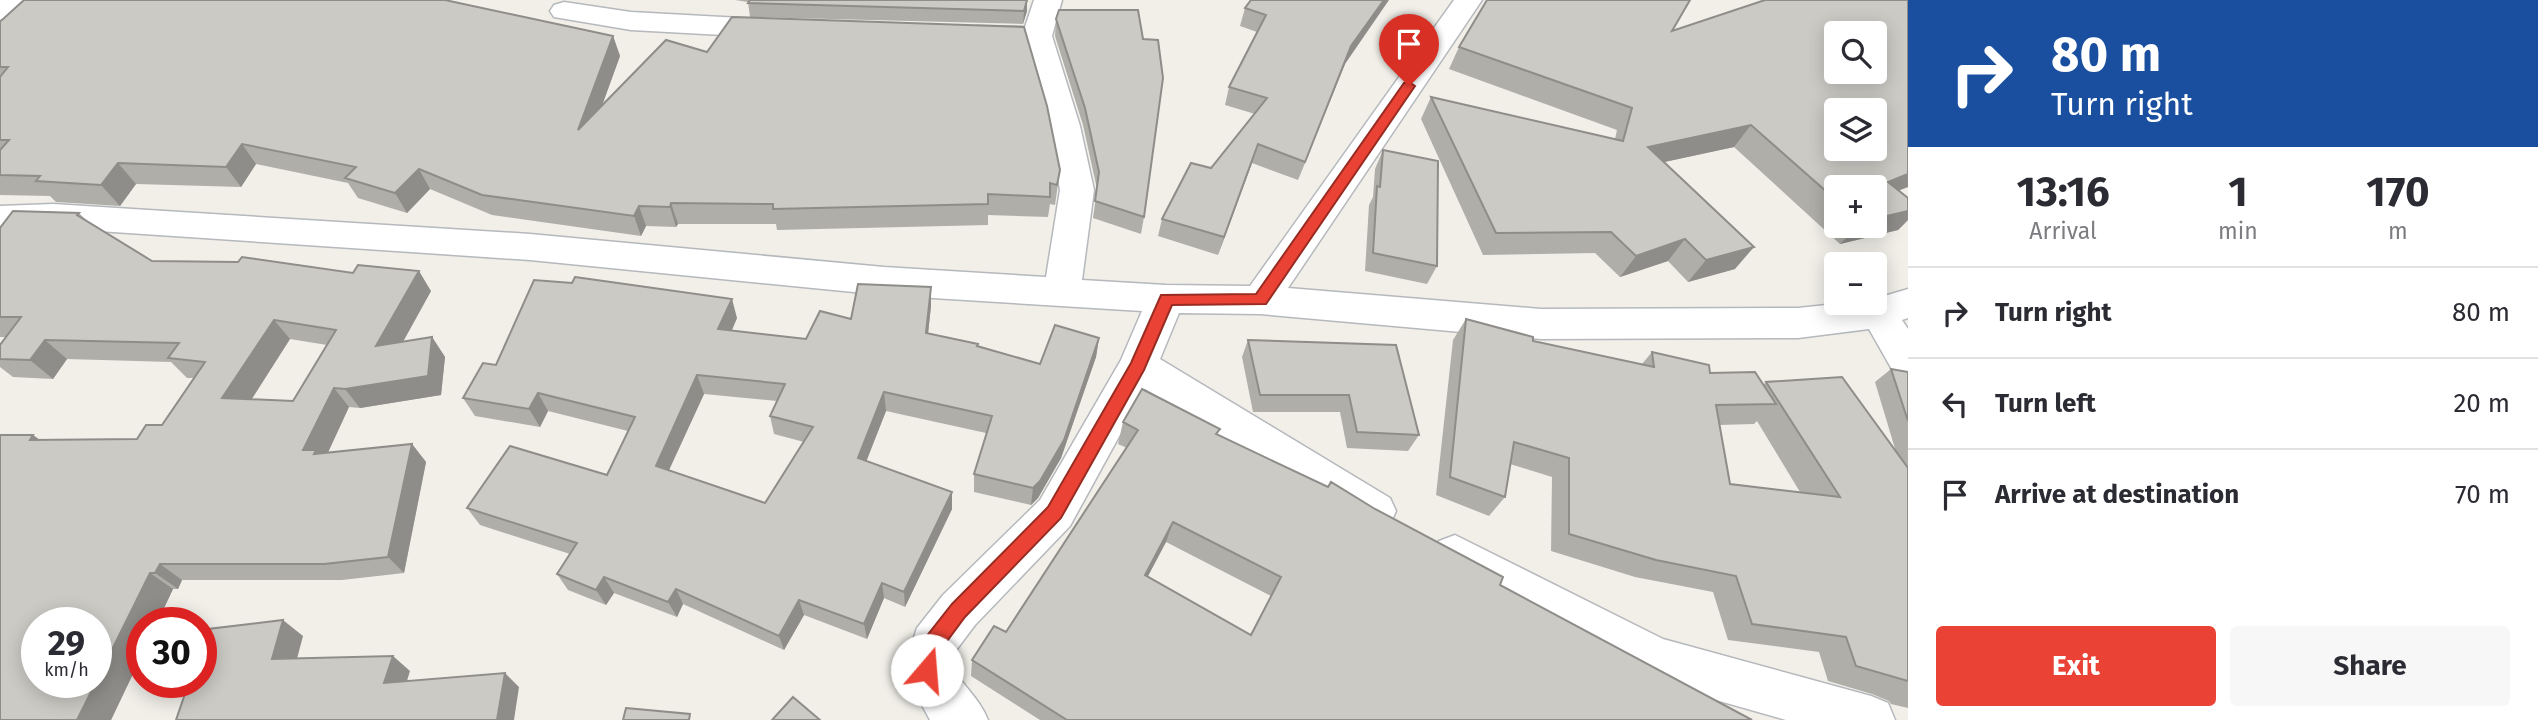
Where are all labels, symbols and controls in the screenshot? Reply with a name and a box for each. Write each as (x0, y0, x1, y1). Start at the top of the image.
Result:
pin (1379, 14, 1439, 86)
map controls (1824, 21, 1887, 315)
button: search (1824, 21, 1887, 84)
icon: arrive (1390, 25, 1428, 63)
text: 80 m (2051, 25, 2161, 84)
icon: right (1936, 28, 2027, 119)
text: Turn right (2051, 85, 2193, 123)
button: layers (1824, 98, 1887, 161)
text: 13:16 (2016, 167, 2110, 217)
text: 1 (2228, 167, 2248, 217)
text: 170 (2366, 167, 2430, 217)
button: + (1824, 175, 1887, 238)
text: Arrival (2029, 217, 2097, 245)
text: min (2218, 217, 2258, 245)
text: m (2388, 217, 2408, 245)
button: − (1824, 252, 1887, 315)
icon: right (1936, 294, 1974, 332)
text: Turn right (1995, 297, 2112, 328)
text: 80 m (2452, 297, 2510, 328)
icon: left (1936, 385, 1974, 423)
text: Turn left (1995, 388, 2096, 419)
text: 20 m (2453, 388, 2510, 419)
icon: arrive (1936, 476, 1974, 514)
text: Arrive at destination (1995, 479, 2239, 510)
text: 70 m (2455, 479, 2510, 510)
speed limit sign: 30 (126, 607, 217, 698)
text: 29 (48, 622, 85, 664)
button: Exit (1936, 626, 2216, 706)
button: Share (2230, 626, 2510, 706)
position arrow (890, 633, 964, 707)
text: km/h (44, 659, 89, 681)

